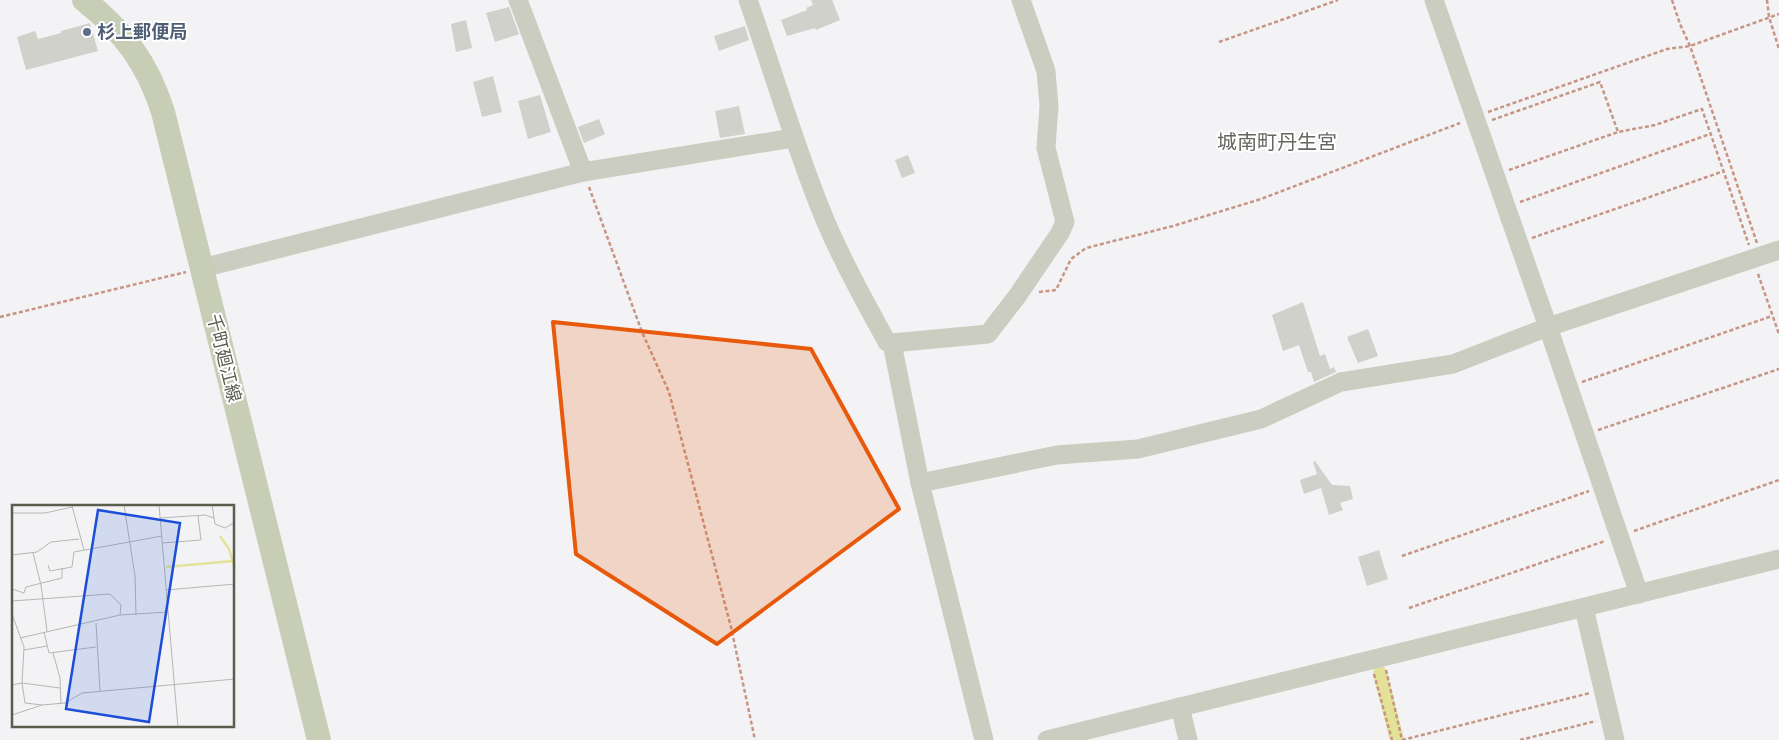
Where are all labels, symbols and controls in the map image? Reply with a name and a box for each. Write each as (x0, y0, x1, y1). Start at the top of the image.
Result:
place label: 杉上郵便局 (97, 21, 187, 42)
marker: 杉上郵便局 (81, 26, 93, 38)
district label: 城南町丹生宮 (1217, 130, 1337, 153)
street label: 千町廻江線 (203, 312, 246, 404)
inset map (12, 505, 235, 728)

